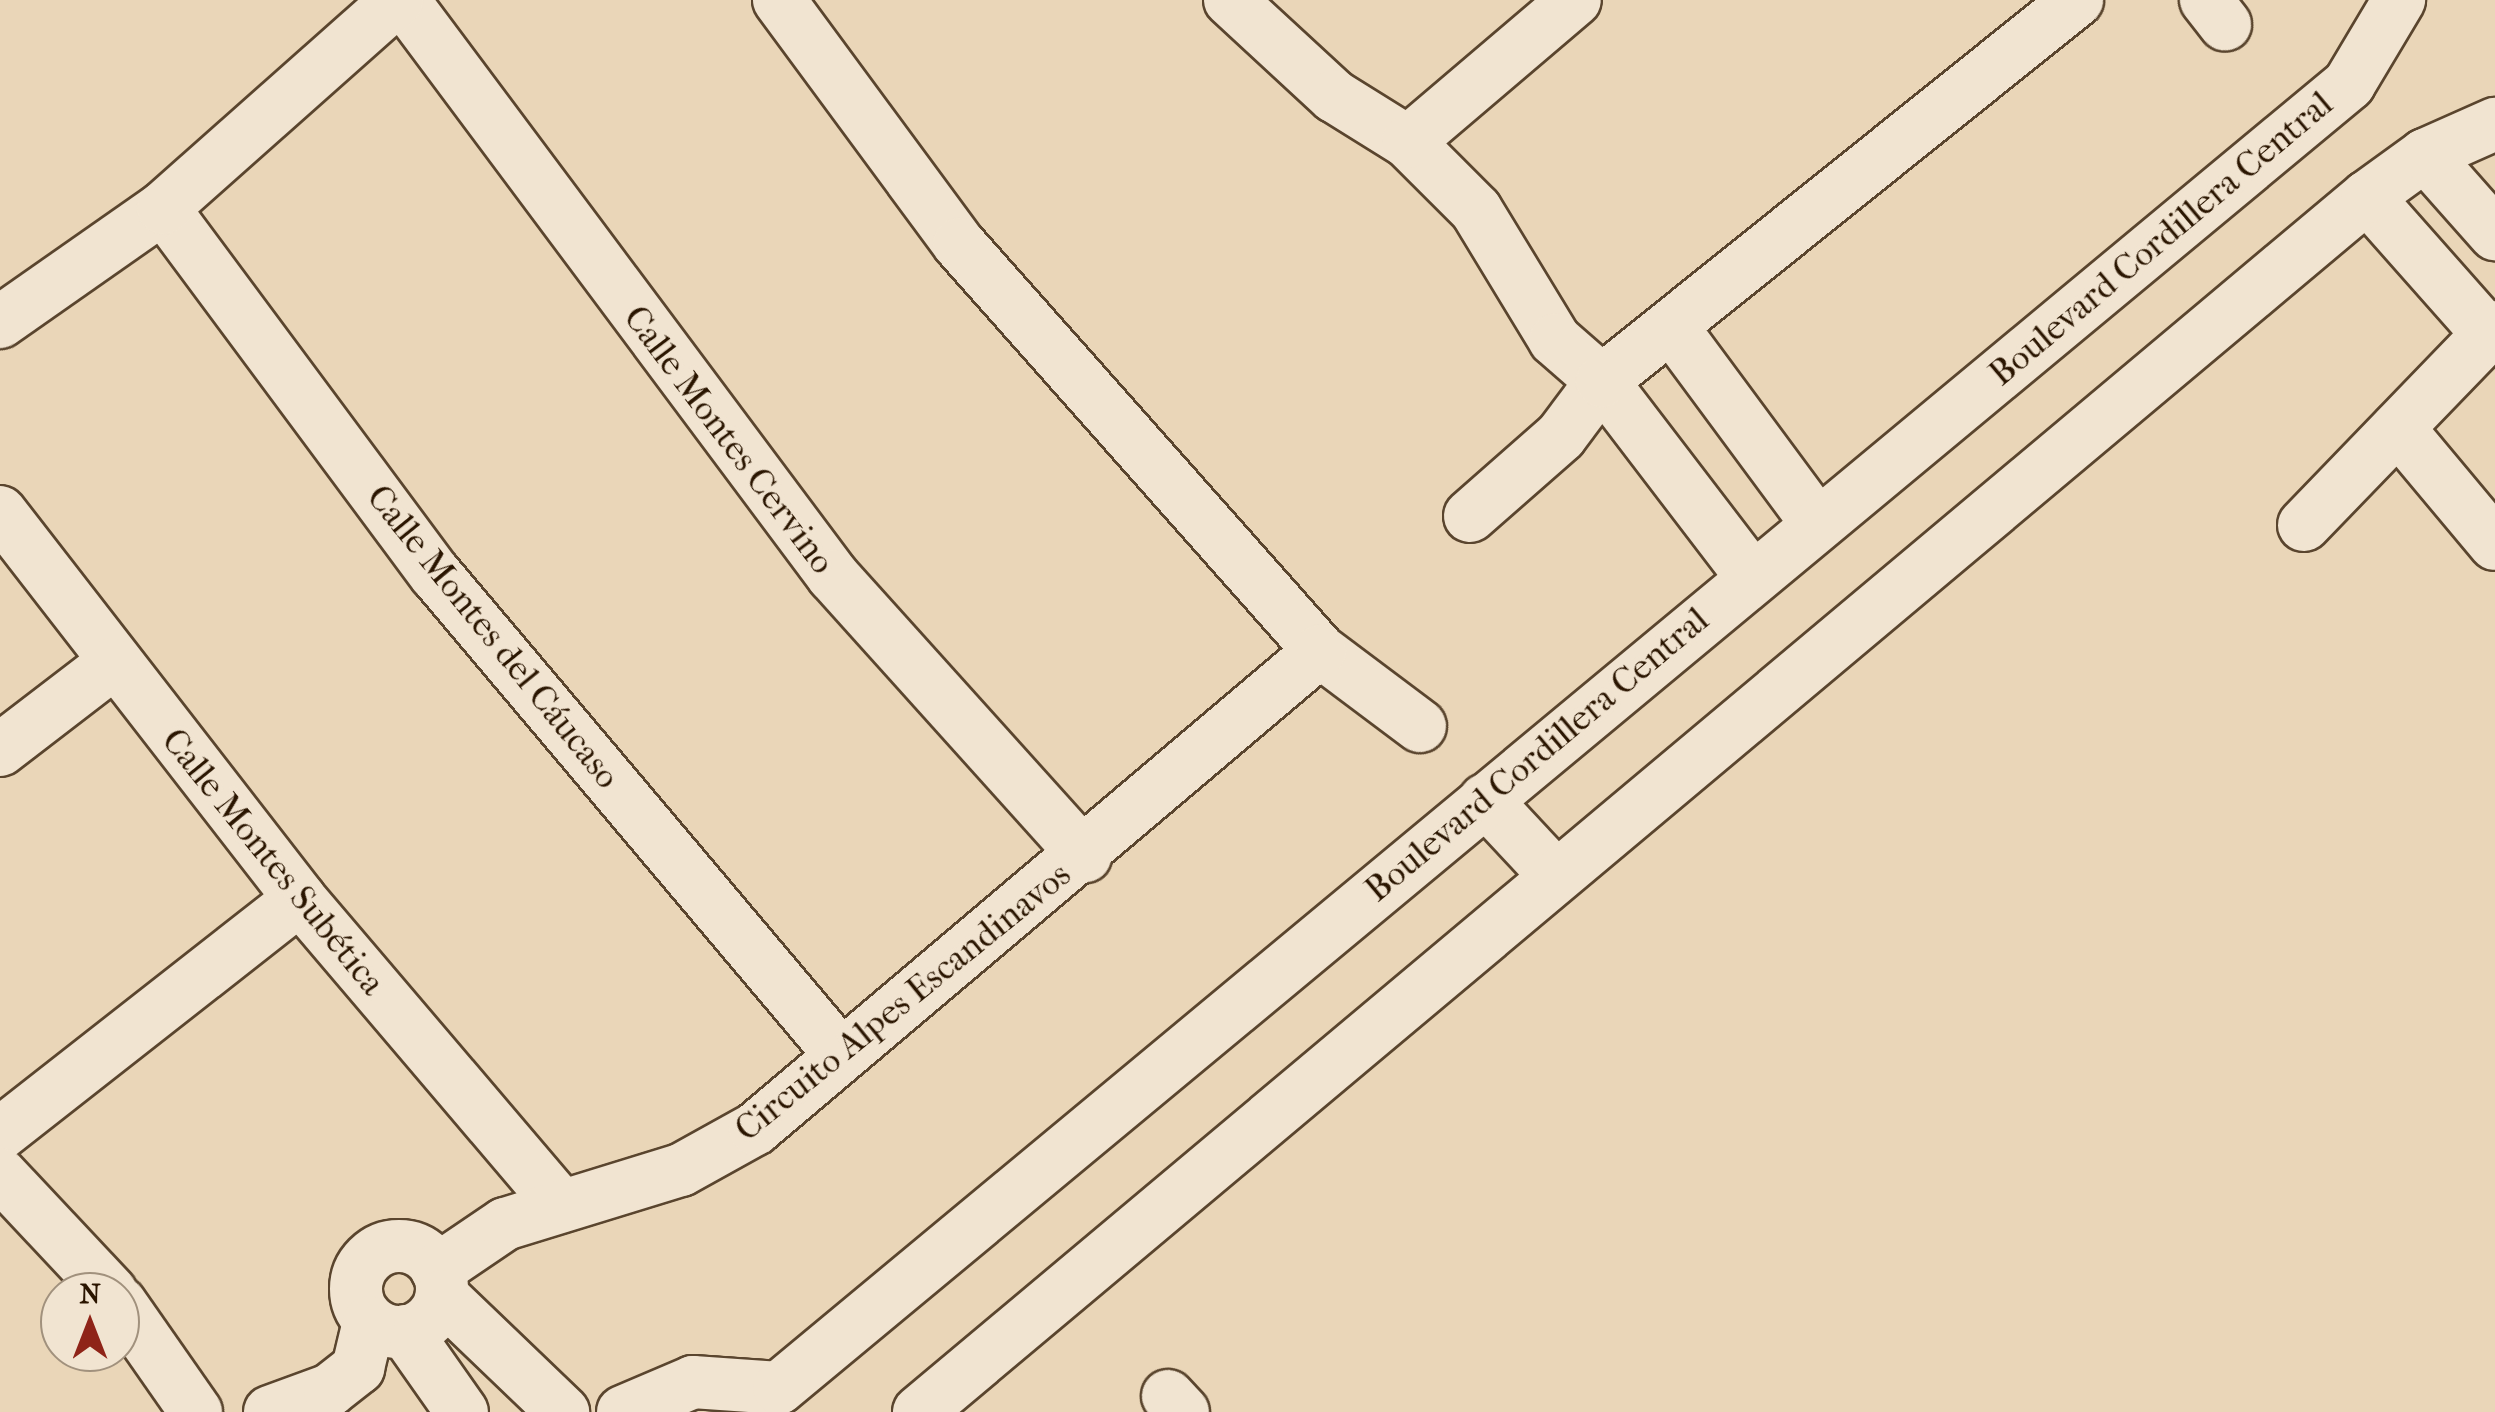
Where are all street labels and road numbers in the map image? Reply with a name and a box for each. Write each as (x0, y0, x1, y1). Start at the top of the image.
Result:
street label: Boulevard Cordillera Central (1981, 83, 2341, 395)
street label: Calle Montes Cervino (615, 298, 843, 582)
street label: Calle Montes del Cáucaso (358, 477, 628, 797)
street label: Boulevard Cordillera Central (1357, 599, 1717, 911)
street label: Calle Montes Subética (153, 720, 393, 1004)
street label: Circuito Alpes Escandinavos (727, 854, 1079, 1150)

